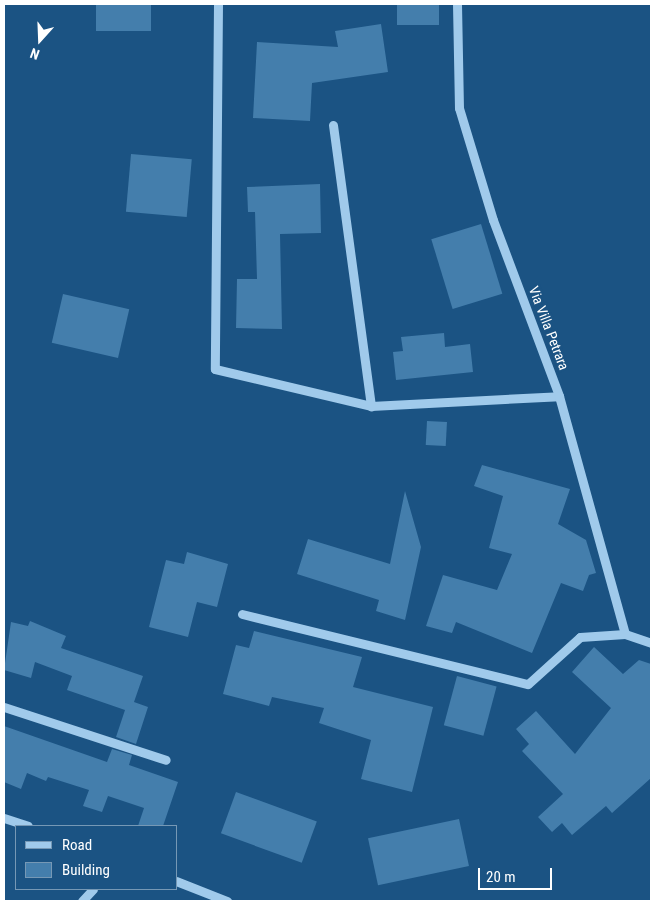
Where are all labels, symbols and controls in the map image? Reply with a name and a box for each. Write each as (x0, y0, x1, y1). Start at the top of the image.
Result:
north arrow (15, 15, 65, 65)
text: N (28, 45, 42, 63)
street label: Via Villa Petrara (525, 284, 573, 372)
legend (15, 825, 178, 890)
text: Road (62, 836, 92, 854)
scale bar (480, 858, 554, 890)
text: Building (62, 861, 110, 879)
text: 20 m (486, 868, 516, 886)

